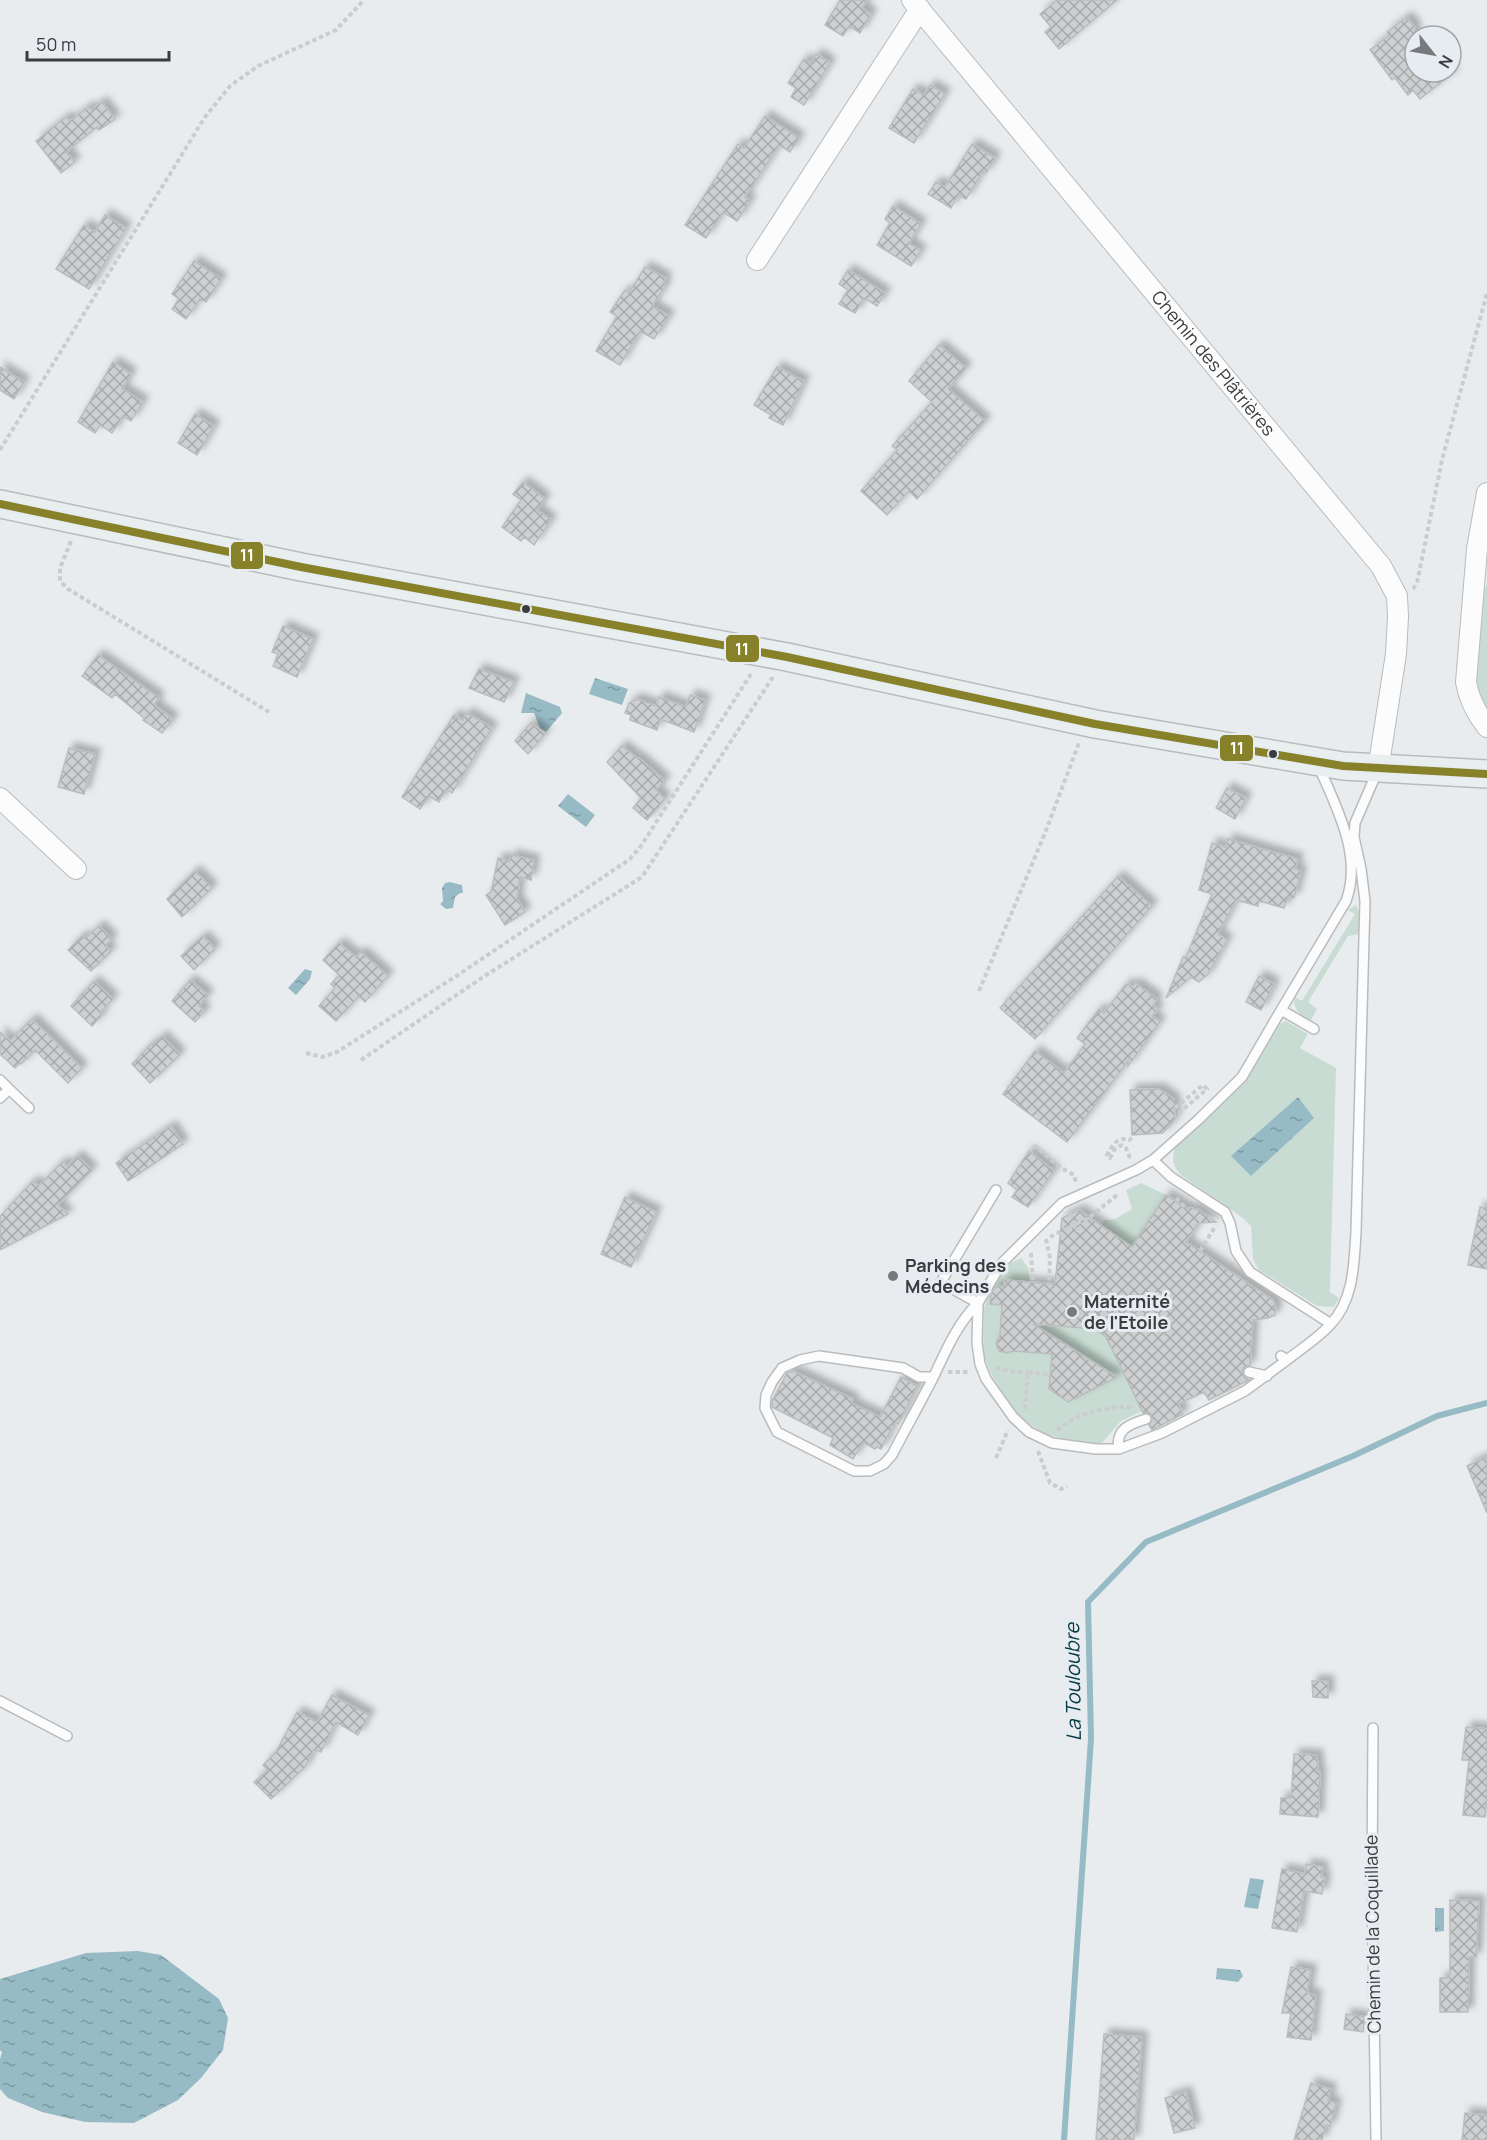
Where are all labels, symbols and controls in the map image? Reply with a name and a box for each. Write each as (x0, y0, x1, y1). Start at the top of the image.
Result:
scale bar (27, 24, 170, 62)
north arrow (1403, 24, 1463, 84)
text: 50 m (36, 32, 76, 56)
text: N (1433, 51, 1458, 72)
street label: Chemin des Plâtrières (1147, 285, 1281, 440)
line badge: 11 (230, 541, 264, 570)
text: 11 (240, 544, 254, 566)
unlabelled marker (520, 603, 532, 615)
line badge: 11 (725, 634, 760, 663)
text: 11 (735, 638, 749, 660)
line badge: 11 (1219, 734, 1254, 762)
text: 11 (1230, 737, 1244, 759)
unlabelled marker (1267, 748, 1279, 760)
place label: Parking des Médecins (905, 1253, 1006, 1298)
marker: Parking des Médecins (886, 1269, 900, 1283)
place label: Maternité de l'Etoile (1084, 1289, 1170, 1334)
marker: Maternité de l'Etoile (1065, 1305, 1079, 1319)
water label: La Touloubre (1058, 1621, 1087, 1741)
street label: Chemin de la Coquillade (1358, 1834, 1386, 2034)

